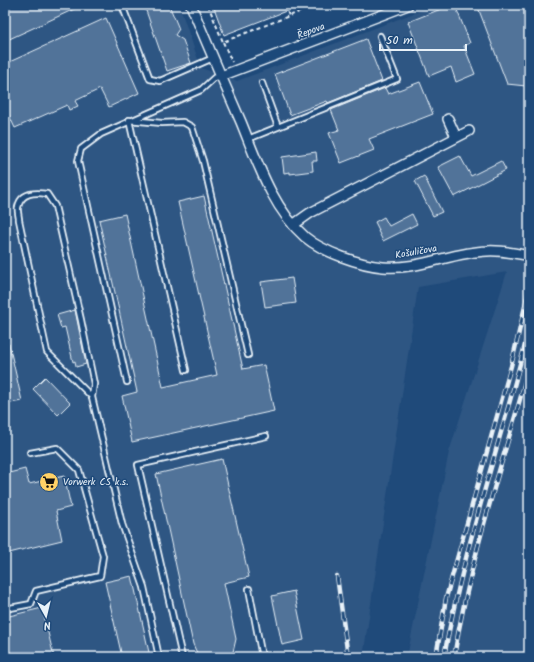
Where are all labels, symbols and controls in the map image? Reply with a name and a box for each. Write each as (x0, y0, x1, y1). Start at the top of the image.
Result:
street label: Řepova (295, 18, 327, 44)
scale bar (380, 26, 466, 52)
text: 50 m (386, 31, 413, 50)
street label: Košuličova (394, 240, 438, 264)
supermarket icon: Vorwerk CS k.s. (38, 471, 60, 493)
place label: Vorwerk CS k.s. (63, 474, 128, 490)
north arrow (26, 596, 66, 636)
text: N (43, 616, 52, 634)

